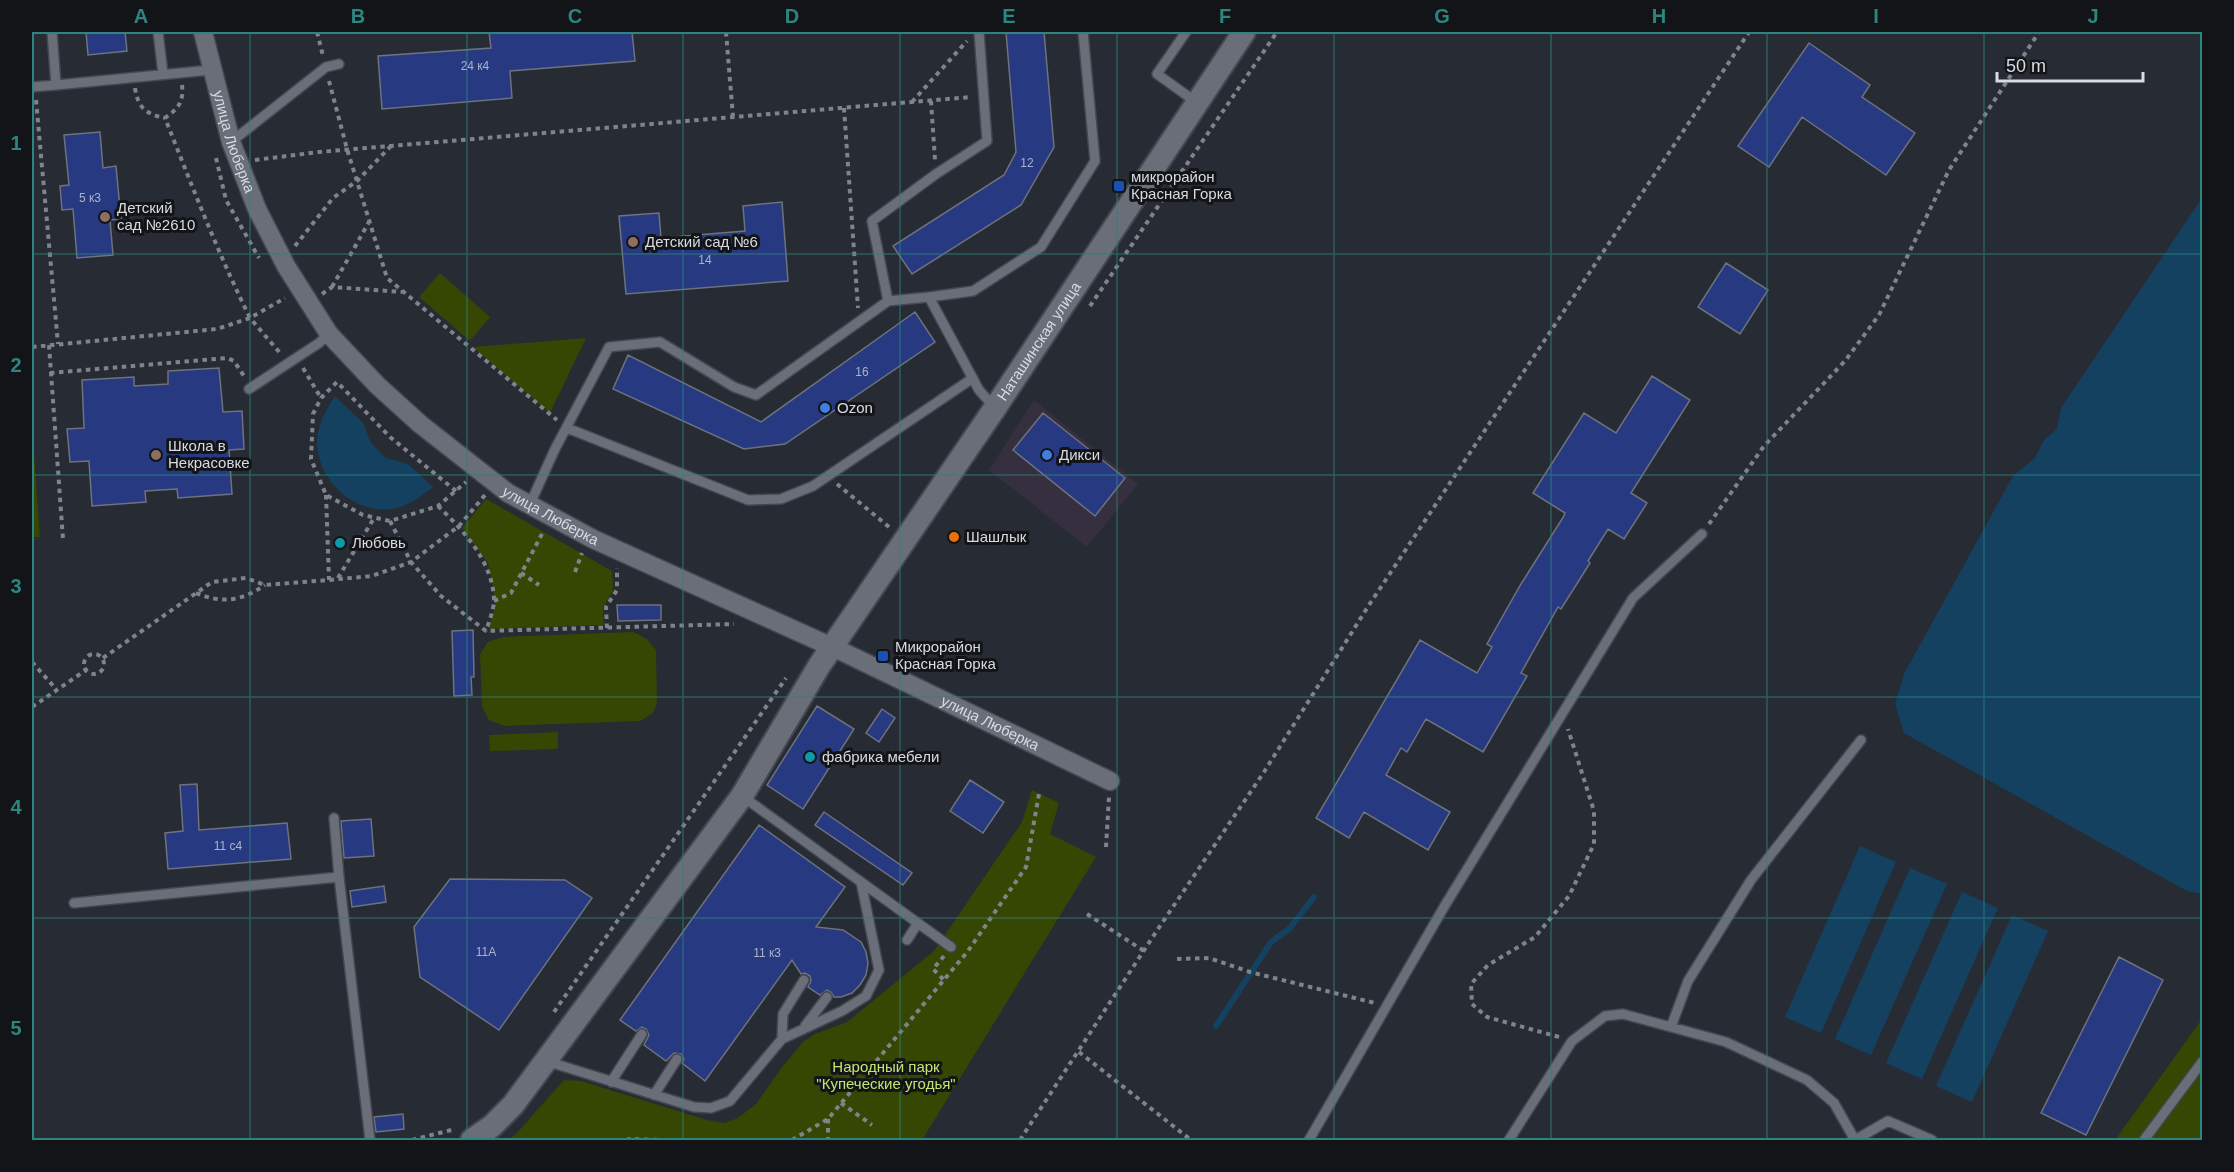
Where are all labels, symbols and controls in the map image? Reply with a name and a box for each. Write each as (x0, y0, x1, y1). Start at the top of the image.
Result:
text: A (134, 5, 148, 27)
text: B (351, 5, 365, 27)
text: C (568, 5, 582, 27)
text: D (785, 5, 799, 27)
text: E (1002, 5, 1016, 27)
text: F (1219, 5, 1231, 27)
text: G (1434, 5, 1450, 27)
text: H (1652, 5, 1666, 27)
text: I (1873, 5, 1879, 27)
text: J (2087, 5, 2099, 27)
scale bar (1997, 45, 2142, 83)
text: 50 m (2006, 56, 2046, 76)
house number: 24 к4 (461, 59, 490, 73)
street label: улица Люберка (210, 88, 259, 196)
text: 1 (10, 132, 22, 154)
house number: 12 (1020, 156, 1034, 170)
place label: микрорайон Красная Горка (1131, 168, 1233, 202)
marker: микрорайон Красная Горка (1112, 179, 1126, 193)
house number: 5 к3 (79, 191, 101, 205)
place label: Детский сад №2610 (117, 199, 195, 233)
marker: Детский сад №2610 (98, 210, 112, 224)
place label: Детский сад №6 (645, 233, 758, 250)
marker: Детский сад №6 (626, 235, 640, 249)
house number: 14 (698, 253, 712, 267)
street label: Наташинская улица (993, 278, 1084, 404)
text: 2 (10, 354, 22, 376)
house number: 16 (855, 365, 869, 379)
place label: Ozon (837, 399, 873, 416)
marker: Ozon (818, 401, 832, 415)
place label: Школа в Некрасовке (168, 437, 249, 471)
place label: Дикси (1059, 446, 1100, 463)
marker: Школа в Некрасовке (149, 448, 163, 462)
marker: Дикси (1040, 448, 1054, 462)
street label: улица Люберка (499, 483, 602, 549)
place label: Шашлык (966, 528, 1027, 545)
marker: Шашлык (947, 530, 961, 544)
place label: Любовь (352, 534, 406, 551)
marker: Любовь (333, 536, 347, 550)
text: 3 (10, 575, 22, 597)
place label: Микрорайон Красная Горка (895, 638, 997, 672)
marker: Микрорайон Красная Горка (876, 649, 890, 663)
street label: улица Люберка (938, 692, 1043, 754)
place label: фабрика мебели (822, 748, 939, 765)
marker: фабрика мебели (803, 750, 817, 764)
text: 4 (10, 796, 22, 818)
house number: 11 с4 (214, 839, 243, 853)
house number: 11А (476, 945, 496, 959)
house number: 11 к3 (753, 946, 781, 960)
text: 5 (10, 1017, 22, 1039)
park label: Народный парк "Купеческие угодья" (816, 1058, 956, 1092)

